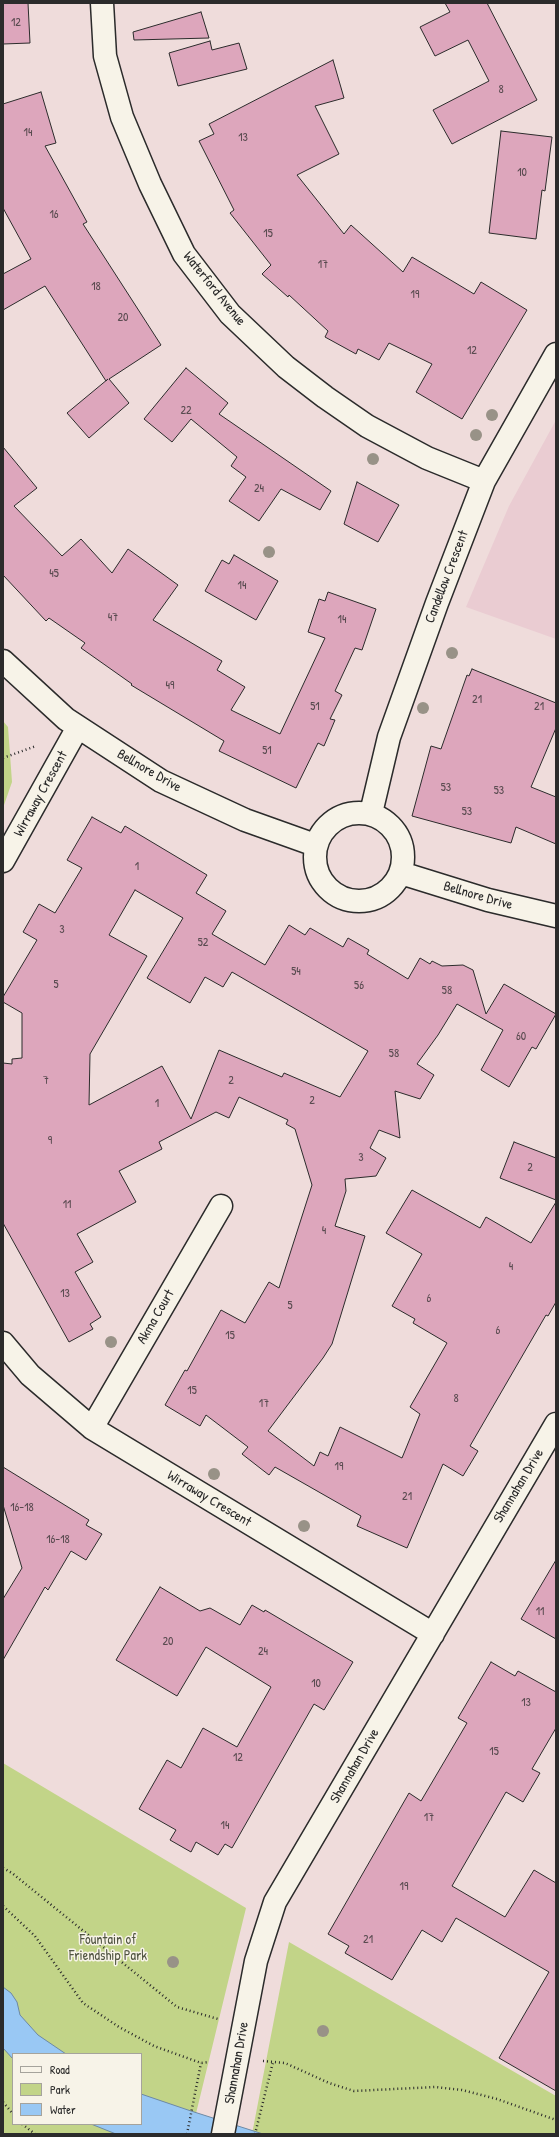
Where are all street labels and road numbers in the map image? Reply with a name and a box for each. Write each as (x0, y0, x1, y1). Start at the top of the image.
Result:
street label: Waterford Avenue (179, 249, 249, 329)
street label: Candellow Crescent (422, 528, 472, 626)
street label: Bellnore Drive (114, 746, 184, 796)
street label: Wirraway Crescent (11, 748, 71, 840)
street label: Bellnore Drive (441, 878, 515, 914)
street label: Akma Court (134, 1287, 178, 1347)
street label: Shannahan Drive (490, 1446, 548, 1526)
street label: Wirraway Crescent (164, 1467, 254, 1531)
street label: Shannahan Drive (327, 1726, 383, 1806)
street label: Shannahan Drive (222, 2021, 252, 2105)

